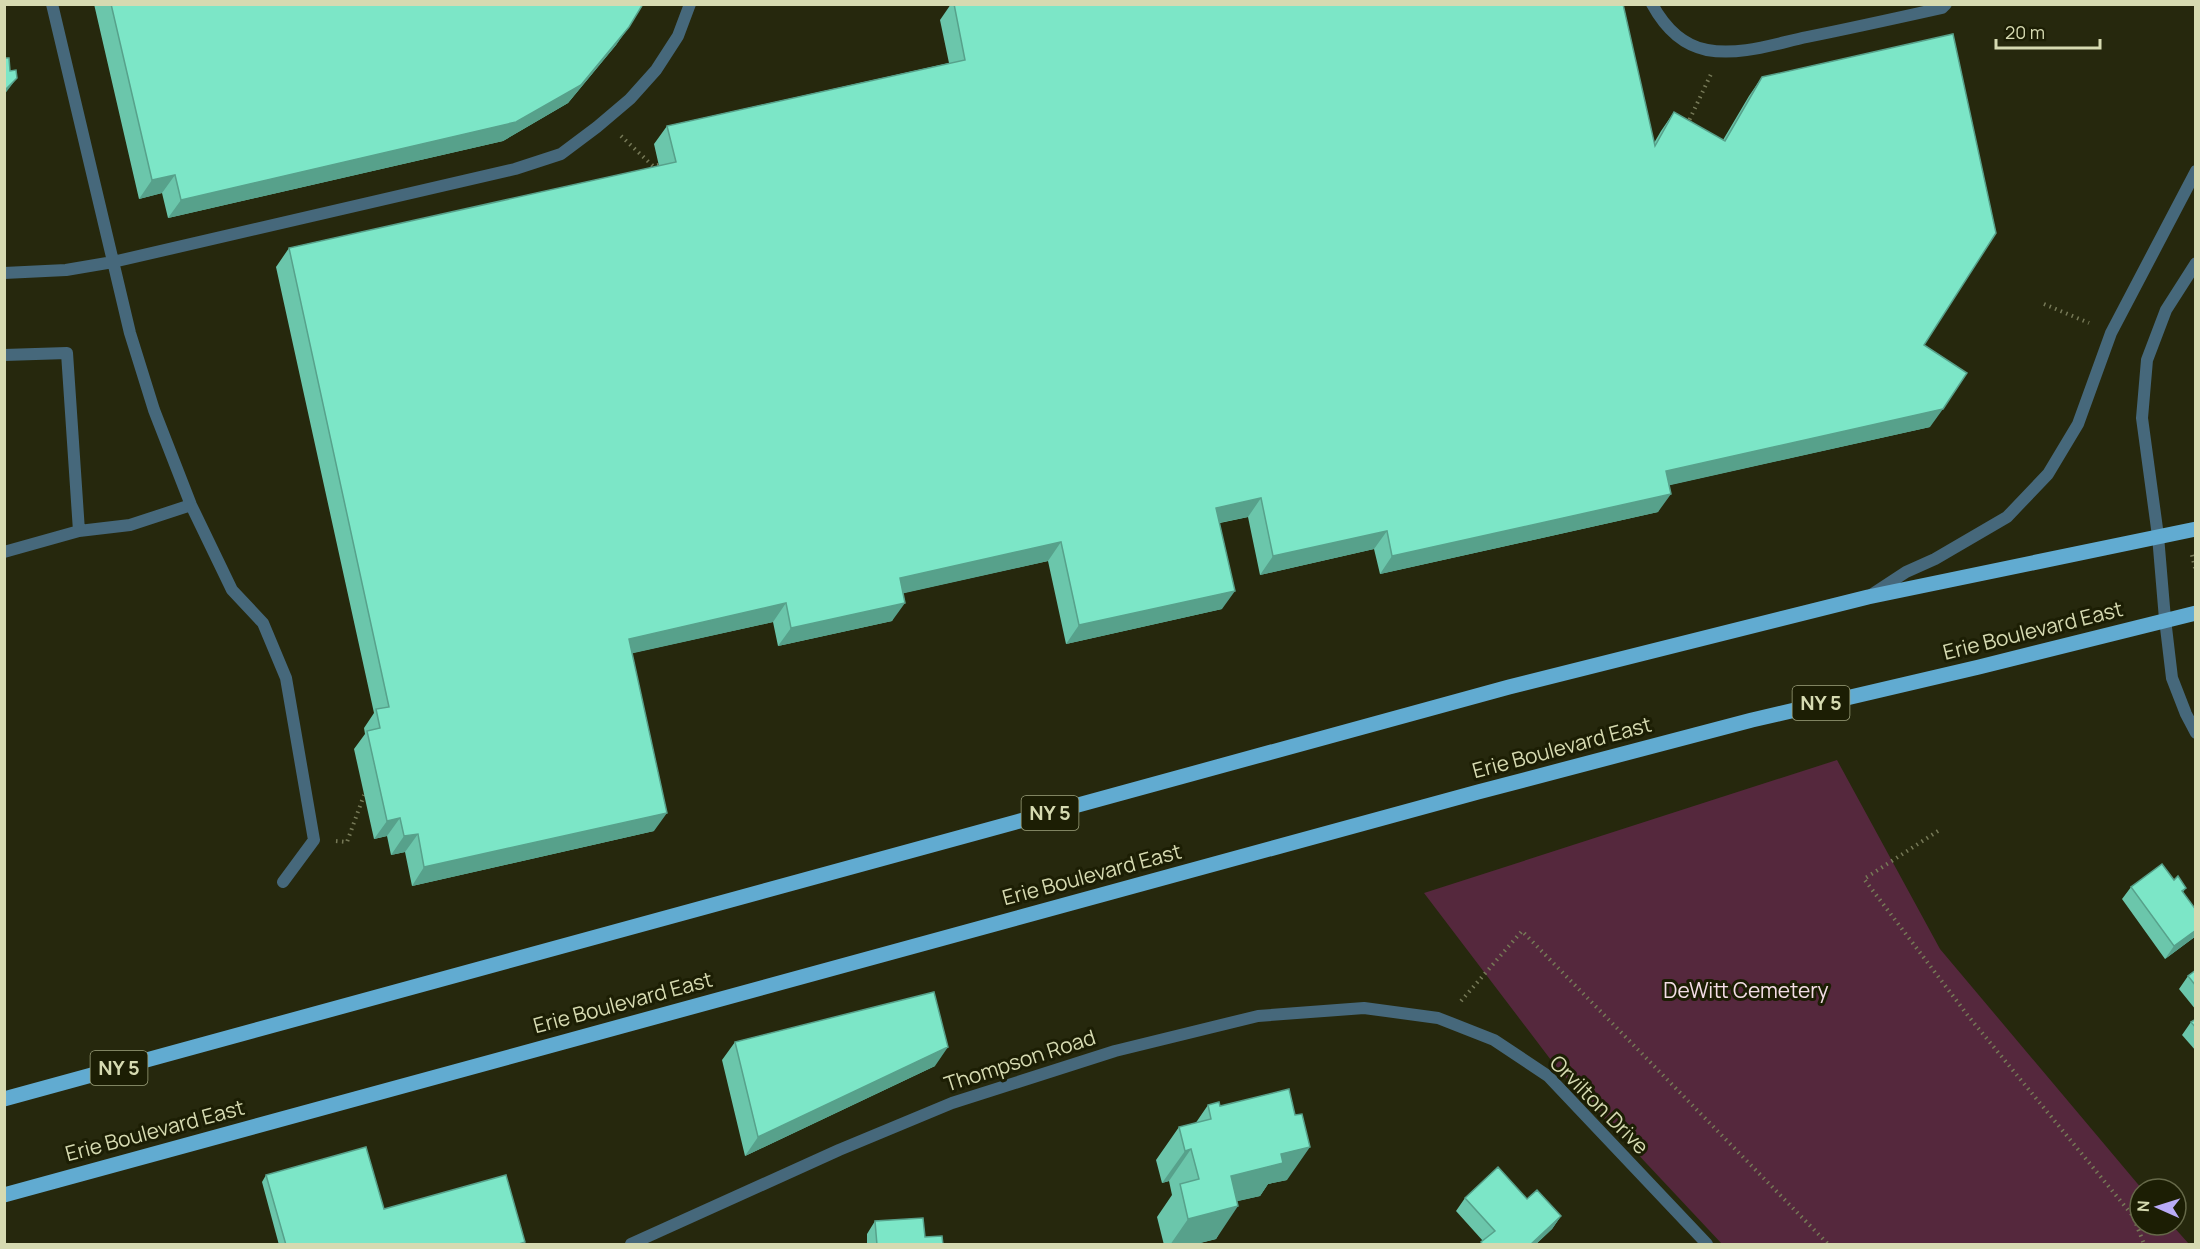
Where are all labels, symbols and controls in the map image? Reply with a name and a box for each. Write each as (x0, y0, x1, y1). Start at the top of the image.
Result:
scale bar (1996, 12, 2100, 50)
text: 20 m (2005, 20, 2045, 44)
street label: Erie Boulevard East (1940, 594, 2126, 666)
road number: NY 5 (1792, 686, 1850, 720)
street label: Erie Boulevard East (1469, 710, 1654, 784)
road number: NY 5 (1022, 796, 1078, 830)
street label: Erie Boulevard East (999, 837, 1184, 911)
street label: Erie Boulevard East (530, 965, 715, 1039)
park label: DeWitt Cemetery (1663, 976, 1829, 1004)
street label: Thompson Road (940, 1022, 1099, 1098)
street label: Orvilton Drive (1544, 1049, 1655, 1160)
road number: NY 5 (90, 1051, 148, 1085)
street label: Erie Boulevard East (62, 1093, 247, 1167)
north arrow (2128, 1177, 2188, 1237)
text: N (2132, 1200, 2154, 1213)

